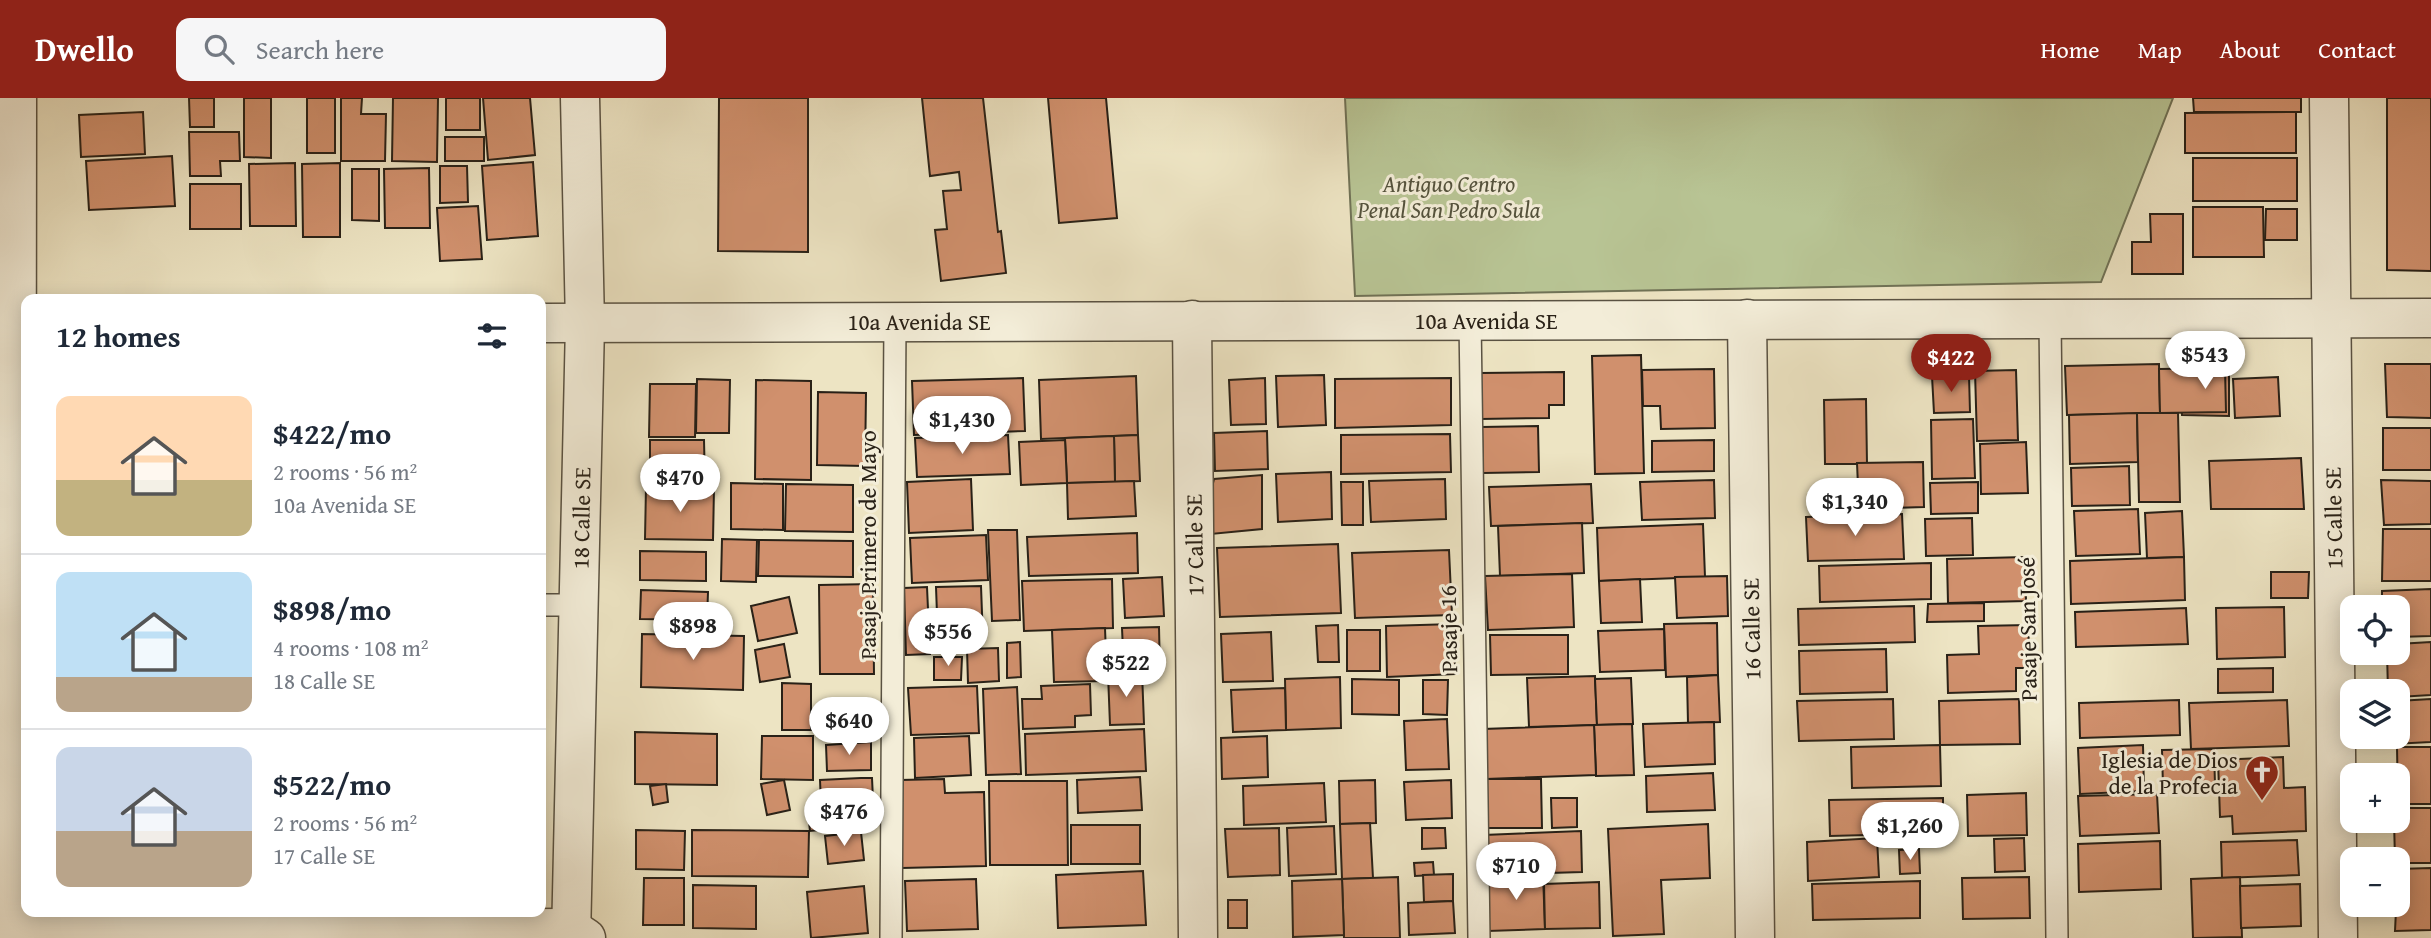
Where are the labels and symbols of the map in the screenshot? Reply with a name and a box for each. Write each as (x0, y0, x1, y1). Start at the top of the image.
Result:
park label: Antiguo Centro Penal San Pedro Sula (1357, 167, 1541, 226)
street label: 10a Avenida SE (1414, 304, 1558, 337)
street label: 10a Avenida SE (847, 305, 991, 338)
pin: $543 (2164, 331, 2246, 391)
pin: $422 (1910, 334, 1992, 394)
pin: $1,430 (905, 396, 1019, 456)
street label: Pasaje Primero de Mayo (851, 430, 884, 660)
pin: $470 (639, 454, 721, 514)
street label: 18 Calle SE (564, 467, 598, 569)
street label: 15 Calle SE (2316, 467, 2350, 569)
pin: $1,340 (1798, 478, 1912, 538)
street label: 17 Calle SE (1177, 494, 1211, 596)
street label: Pasaje San José (2009, 557, 2045, 701)
street label: 16 Calle SE (1734, 578, 1768, 680)
street label: Pasaje 16 (1431, 585, 1465, 673)
pin: $898 (652, 602, 734, 662)
pin: $556 (907, 608, 989, 668)
pin: $522 (1085, 640, 1167, 699)
pin: $640 (808, 698, 890, 757)
place label: Iglesia de Dios de la Profecia (2101, 743, 2238, 802)
church icon: Iglesia de Dios de la Profecia (2243, 753, 2281, 802)
pin: $476 (803, 788, 885, 848)
pin: $1,260 (1853, 802, 1967, 862)
pin: $710 (1475, 842, 1557, 902)

